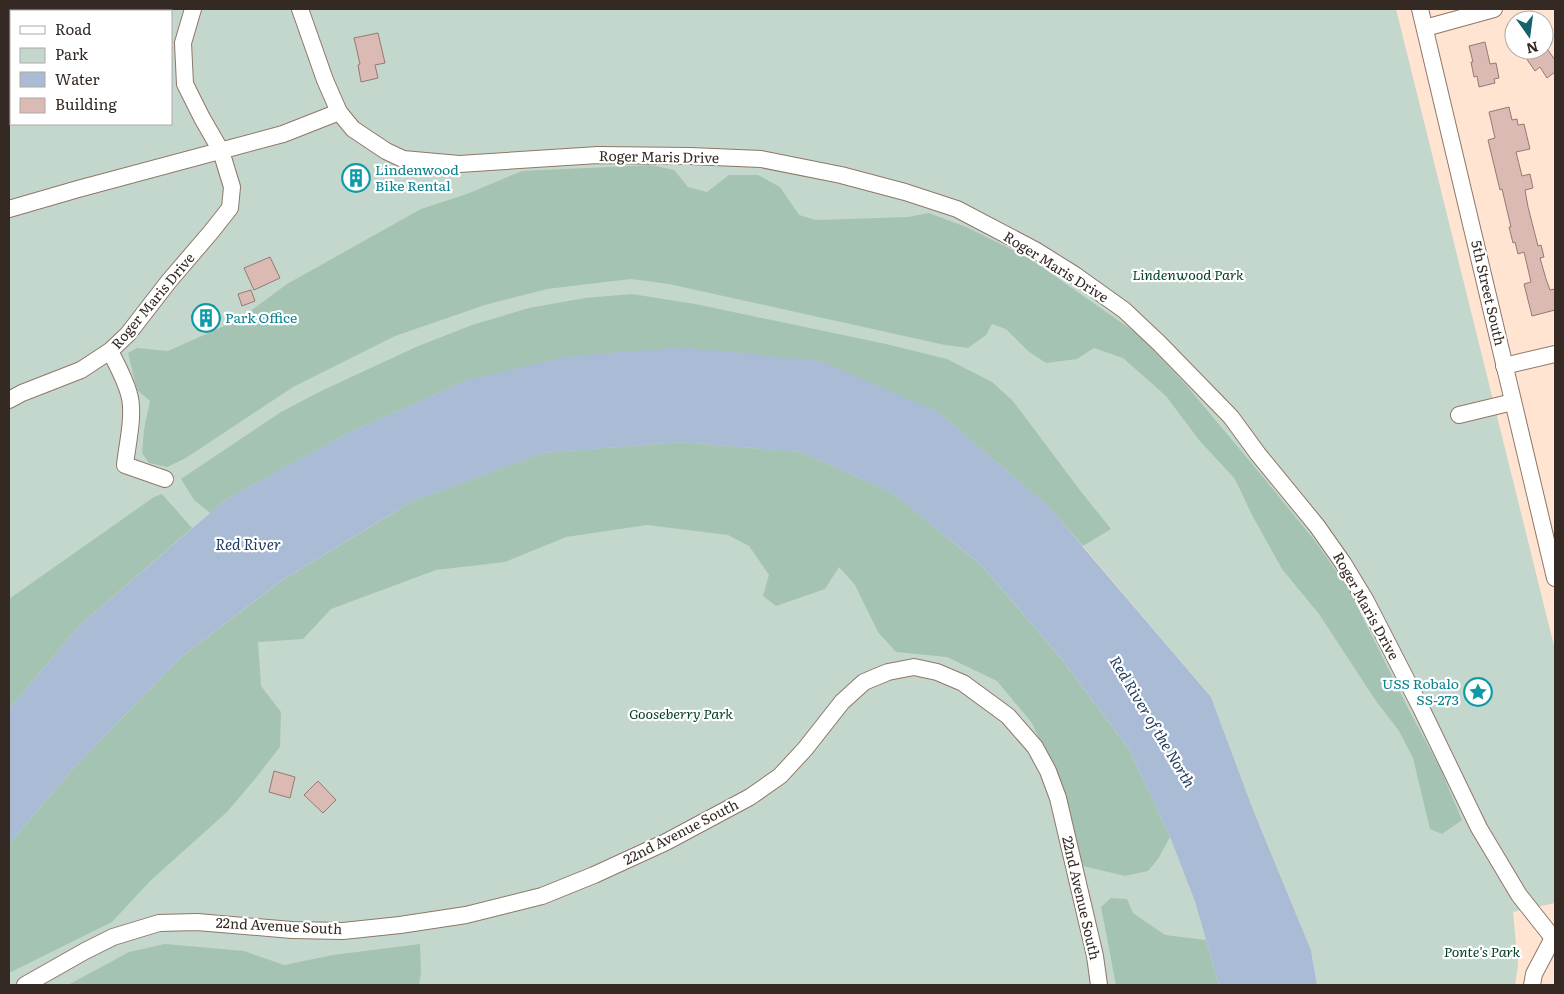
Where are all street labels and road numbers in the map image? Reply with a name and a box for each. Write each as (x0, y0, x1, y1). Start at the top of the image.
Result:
street label: Roger Maris Drive (599, 145, 719, 167)
street label: Roger Maris Drive (1000, 226, 1113, 307)
street label: 5th Street South (1467, 238, 1511, 347)
street label: Roger Maris Drive (106, 248, 199, 353)
street label: Roger Maris Drive (1329, 548, 1405, 663)
street label: 22nd Avenue South (620, 793, 741, 869)
street label: 22nd Avenue South (1058, 834, 1106, 962)
street label: 22nd Avenue South (215, 912, 343, 938)

